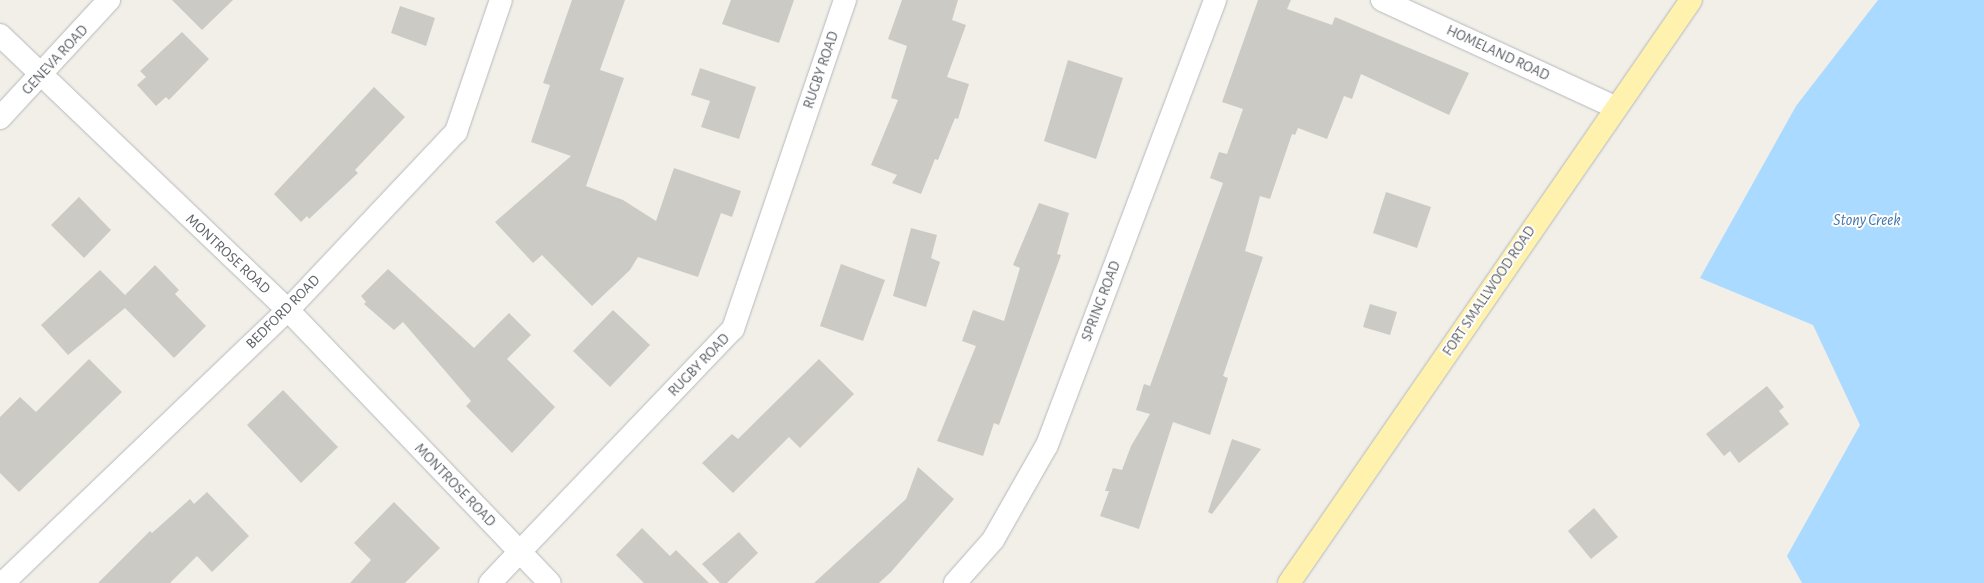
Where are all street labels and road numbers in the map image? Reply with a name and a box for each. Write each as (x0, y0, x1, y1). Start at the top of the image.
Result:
street label: GENEVA ROAD (18, 21, 92, 99)
street label: HOMELAND ROAD (1444, 21, 1552, 85)
street label: RUGBY ROAD (799, 29, 843, 111)
street label: MONTROSE ROAD (182, 210, 274, 298)
street label: FORT SMALLWOOD ROAD (1439, 222, 1539, 360)
street label: SPRING ROAD (1077, 258, 1125, 344)
street label: BEDFORD ROAD (242, 271, 324, 353)
street label: RUGBY ROAD (664, 330, 734, 400)
street label: MONTROSE ROAD (411, 440, 499, 530)

